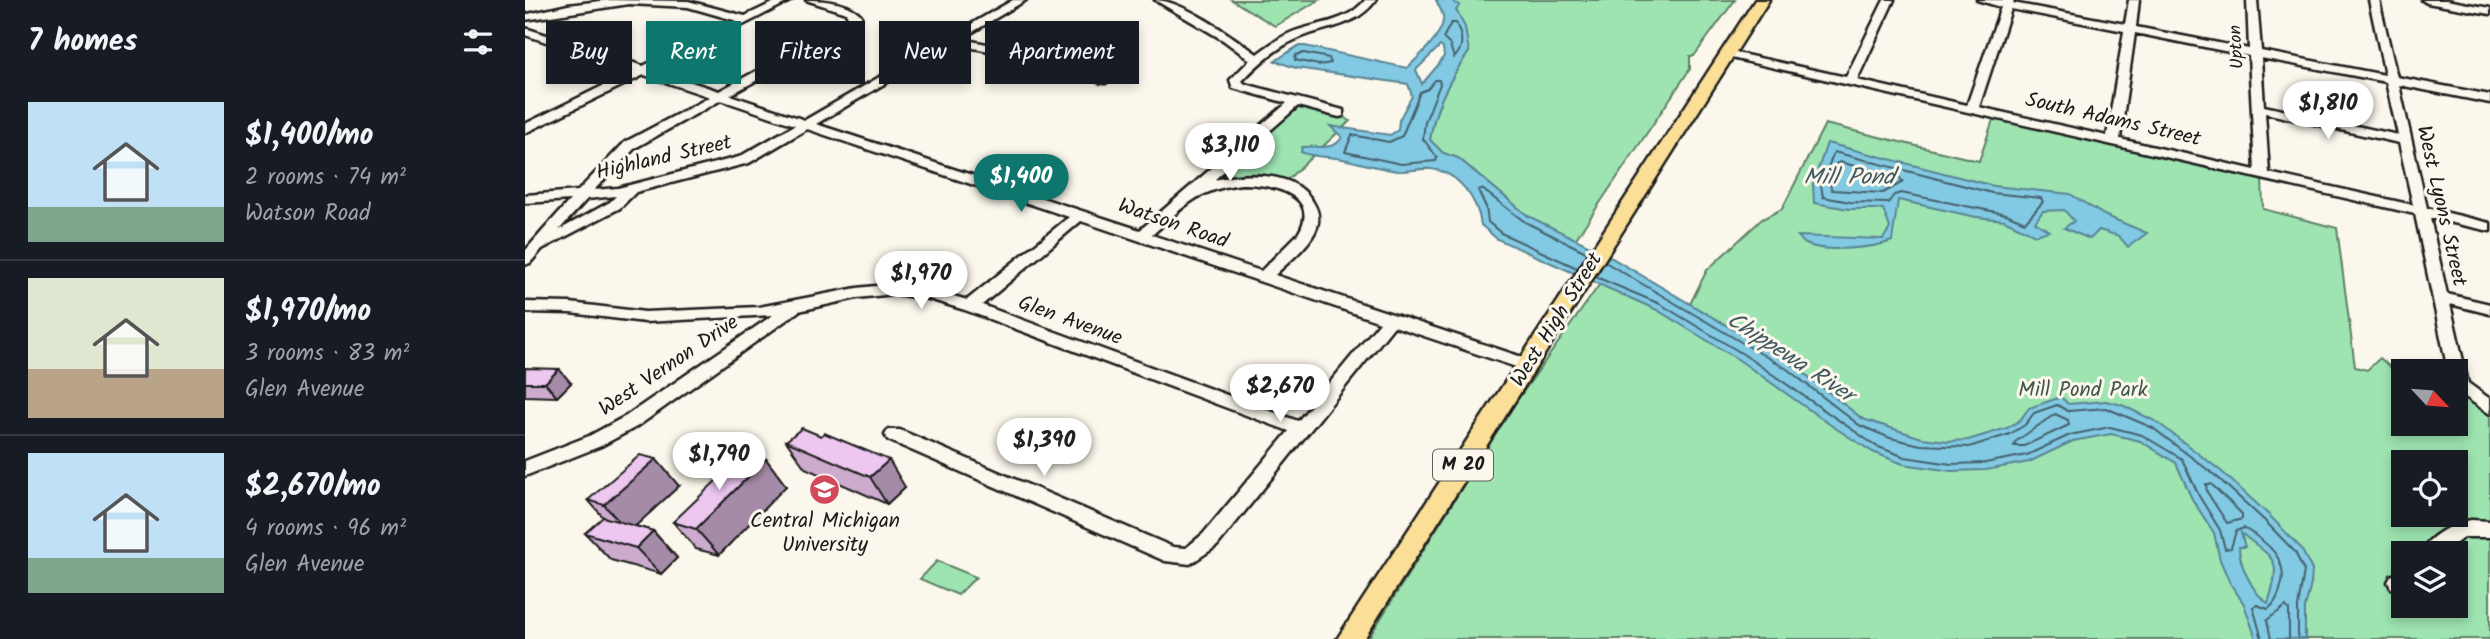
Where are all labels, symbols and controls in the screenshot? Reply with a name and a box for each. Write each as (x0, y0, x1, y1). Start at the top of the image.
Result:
text: 7 homes (28, 18, 138, 66)
chip: Buy (546, 21, 632, 84)
chip: Rent (646, 21, 741, 84)
chip: Filters (755, 21, 865, 84)
chip: New (879, 21, 971, 84)
chip: Apartment (985, 21, 1139, 84)
icon: filters (459, 23, 497, 61)
street label: Upton (2221, 24, 2253, 70)
pin: $1,810 (2271, 82, 2385, 141)
street label: South Adams Street (2022, 84, 2205, 156)
text: $1,810 (2299, 86, 2357, 122)
text: $1,400/mo (245, 112, 374, 160)
street label: West Lyons Street (2406, 122, 2476, 290)
pin: $3,110 (1173, 124, 1287, 183)
street label: Highland Street (593, 126, 736, 190)
text: $3,110 (1201, 128, 1259, 164)
icon: home (84, 130, 168, 214)
pin: $1,400 (964, 154, 1078, 214)
text: $1,400 (990, 159, 1052, 195)
text: 2 rooms · 74 m² (245, 160, 406, 196)
water label: Mill Pond (1804, 160, 1900, 196)
street label: Watson Road (1113, 190, 1233, 258)
text: Watson Road (245, 196, 371, 232)
street label: West High Street (1502, 245, 1612, 394)
pin: $1,970 (864, 252, 978, 311)
text: $1,970 (891, 256, 951, 292)
street label: Glen Avenue (1013, 287, 1127, 355)
text: $1,970/mo (245, 288, 371, 336)
water label: Chippewa River (1719, 303, 1865, 415)
icon: home (84, 306, 168, 390)
street label: West Vernon Drive (592, 306, 746, 425)
text: 3 rooms · 83 m² (245, 336, 409, 372)
north arrow (2391, 359, 2467, 436)
map controls (2391, 359, 2468, 618)
pin: $2,670 (1223, 364, 1337, 424)
text: $2,670 (1246, 369, 1314, 405)
text: Glen Avenue (245, 372, 364, 408)
park label: Mill Pond Park (2018, 374, 2148, 407)
pin: $1,390 (987, 419, 1101, 478)
text: $1,390 (1013, 423, 1075, 459)
pin: $1,790 (662, 433, 776, 492)
text: $1,790 (689, 437, 749, 473)
road number: M 20 (1433, 450, 1493, 480)
button: locate (2391, 450, 2468, 527)
text: $2,670/mo (245, 463, 381, 511)
school or university icon: Central Michigan University (808, 472, 842, 506)
icon: home (84, 481, 168, 565)
place label: Central Michigan University (750, 505, 900, 562)
text: 4 rooms · 96 m² (245, 511, 406, 547)
button: layers (2391, 541, 2468, 618)
text: Glen Avenue (245, 547, 364, 583)

